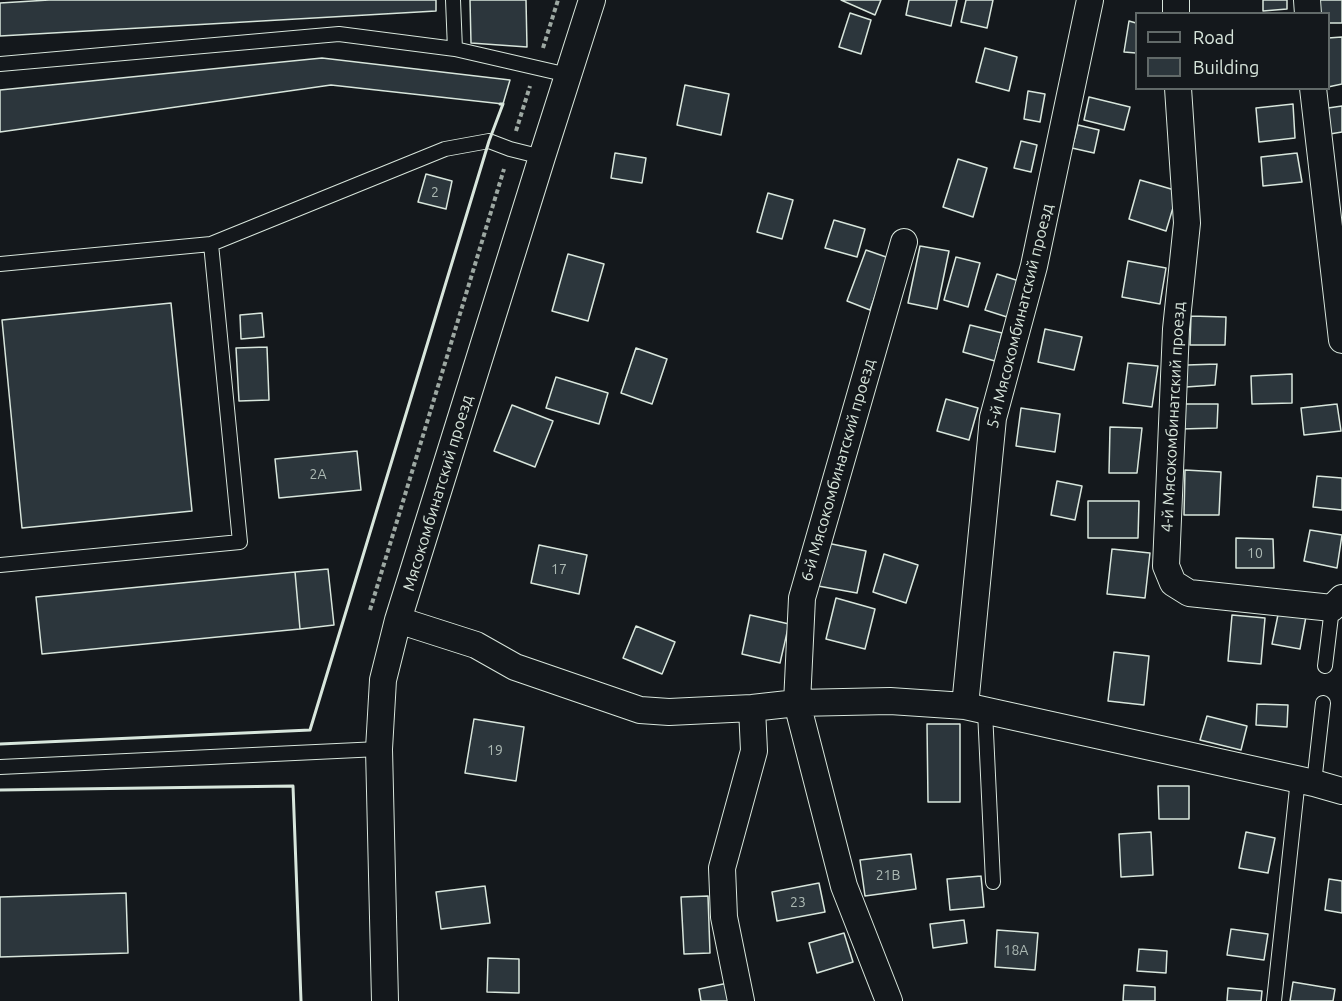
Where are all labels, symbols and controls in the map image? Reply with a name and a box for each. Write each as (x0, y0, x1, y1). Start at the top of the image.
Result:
legend (1135, 12, 1330, 90)
text: Road (1193, 27, 1235, 47)
text: Building (1193, 57, 1259, 77)
house number: 2 (431, 184, 439, 200)
street label: 5-й Мясокомбинатский проезд (983, 202, 1057, 430)
street label: 4-й Мясокомбинатский проезд (1157, 301, 1189, 533)
street label: 6-й Мясокомбинатский проезд (797, 357, 879, 583)
street label: Мясокомбинатский проезд (399, 393, 477, 593)
house number: 2А (310, 466, 326, 482)
house number: 10 (1247, 545, 1263, 561)
house number: 17 (551, 561, 567, 577)
house number: 19 (487, 742, 503, 758)
house number: 21В (876, 867, 900, 883)
house number: 23 (790, 894, 806, 910)
house number: 18А (1004, 942, 1028, 958)

